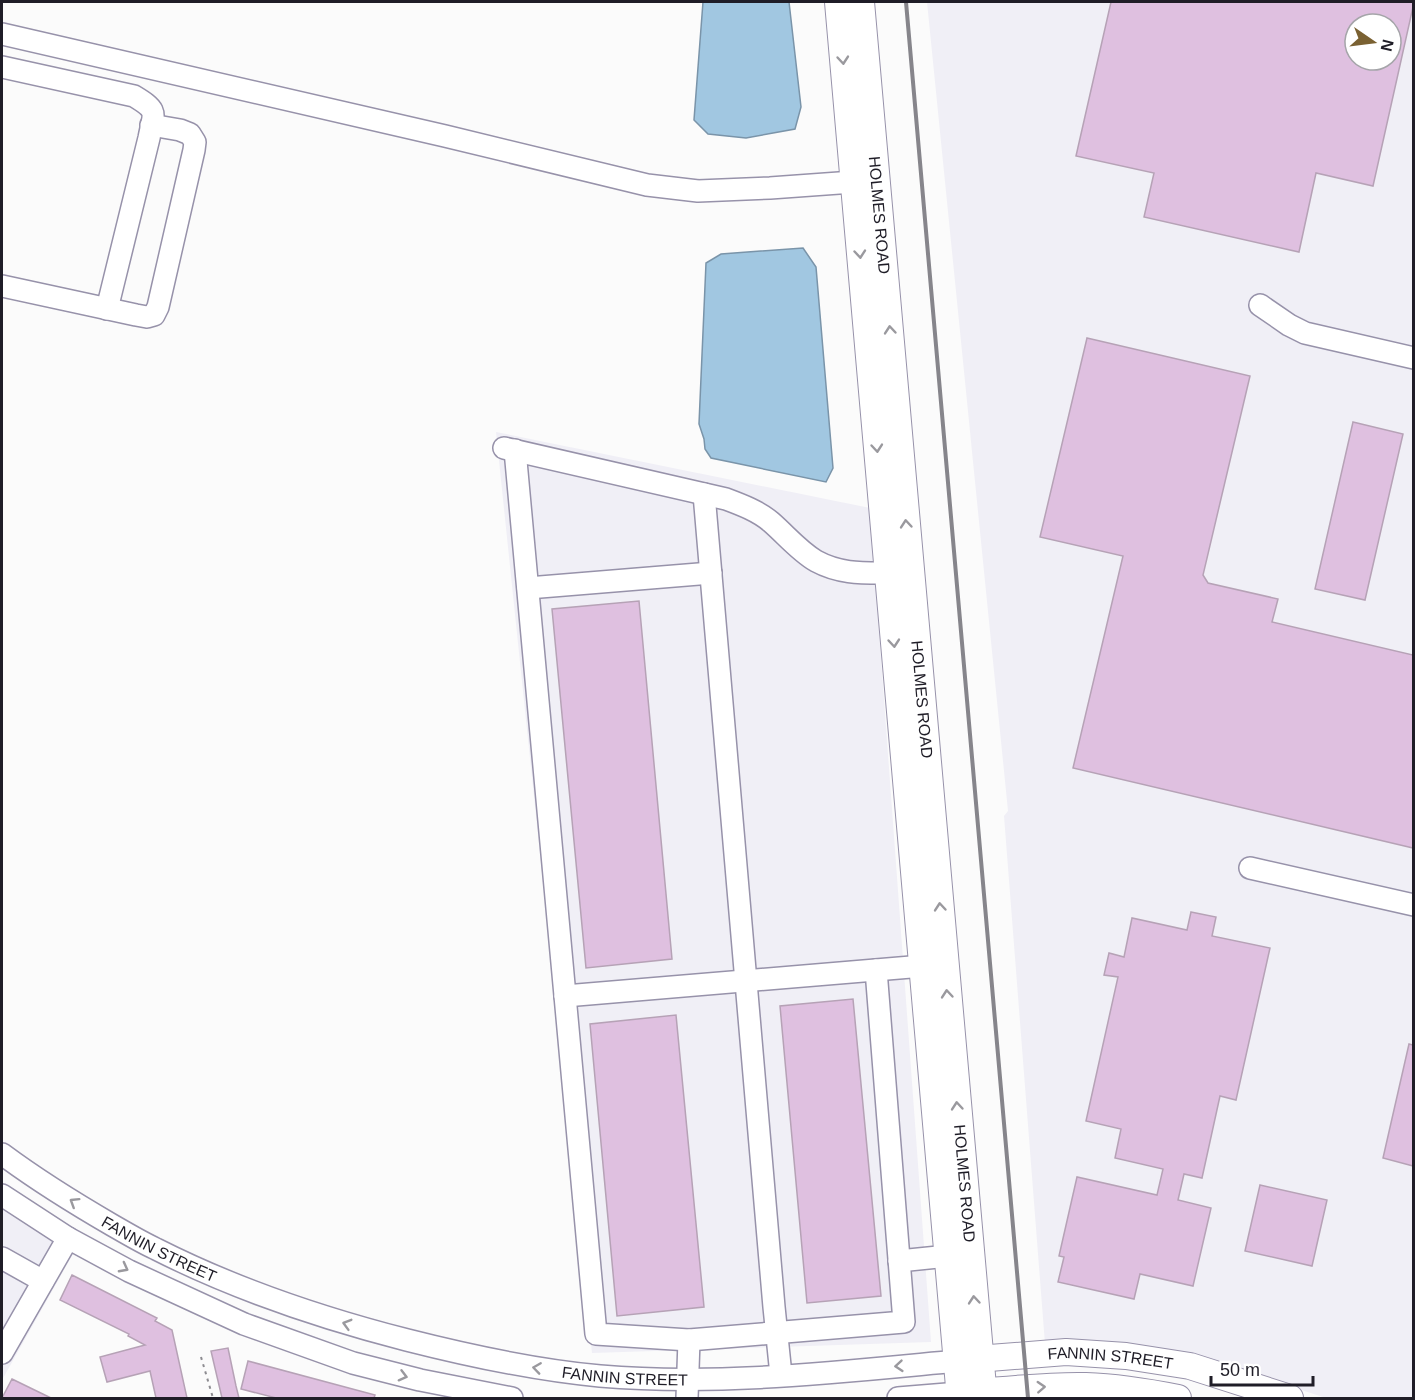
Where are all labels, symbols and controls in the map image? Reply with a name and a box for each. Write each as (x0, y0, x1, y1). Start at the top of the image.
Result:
north arrow (1343, 12, 1403, 72)
text: N (1377, 38, 1397, 53)
one-way arrow (836, 55, 849, 64)
street label: HOLMES ROAD (866, 156, 893, 275)
one-way arrow (853, 249, 866, 259)
one-way arrow (883, 326, 896, 335)
one-way arrow (870, 444, 883, 453)
one-way arrow (900, 520, 913, 529)
one-way arrow (887, 638, 900, 647)
street label: HOLMES ROAD (908, 640, 936, 759)
one-way arrow (934, 902, 947, 912)
one-way arrow (941, 989, 954, 998)
one-way arrow (951, 1102, 964, 1111)
street label: HOLMES ROAD (951, 1124, 978, 1243)
one-way arrow (70, 1198, 81, 1209)
street label: FANNIN STREET (99, 1213, 219, 1285)
one-way arrow (117, 1261, 128, 1272)
one-way arrow (968, 1296, 981, 1305)
one-way arrow (342, 1319, 353, 1331)
street label: FANNIN STREET (1047, 1344, 1175, 1372)
scale bar (1211, 1349, 1313, 1387)
one-way arrow (894, 1359, 903, 1372)
text: 50 m (1220, 1360, 1260, 1380)
one-way arrow (532, 1362, 541, 1374)
street label: FANNIN STREET (561, 1364, 688, 1388)
one-way arrow (397, 1369, 408, 1381)
one-way arrow (1037, 1381, 1046, 1394)

